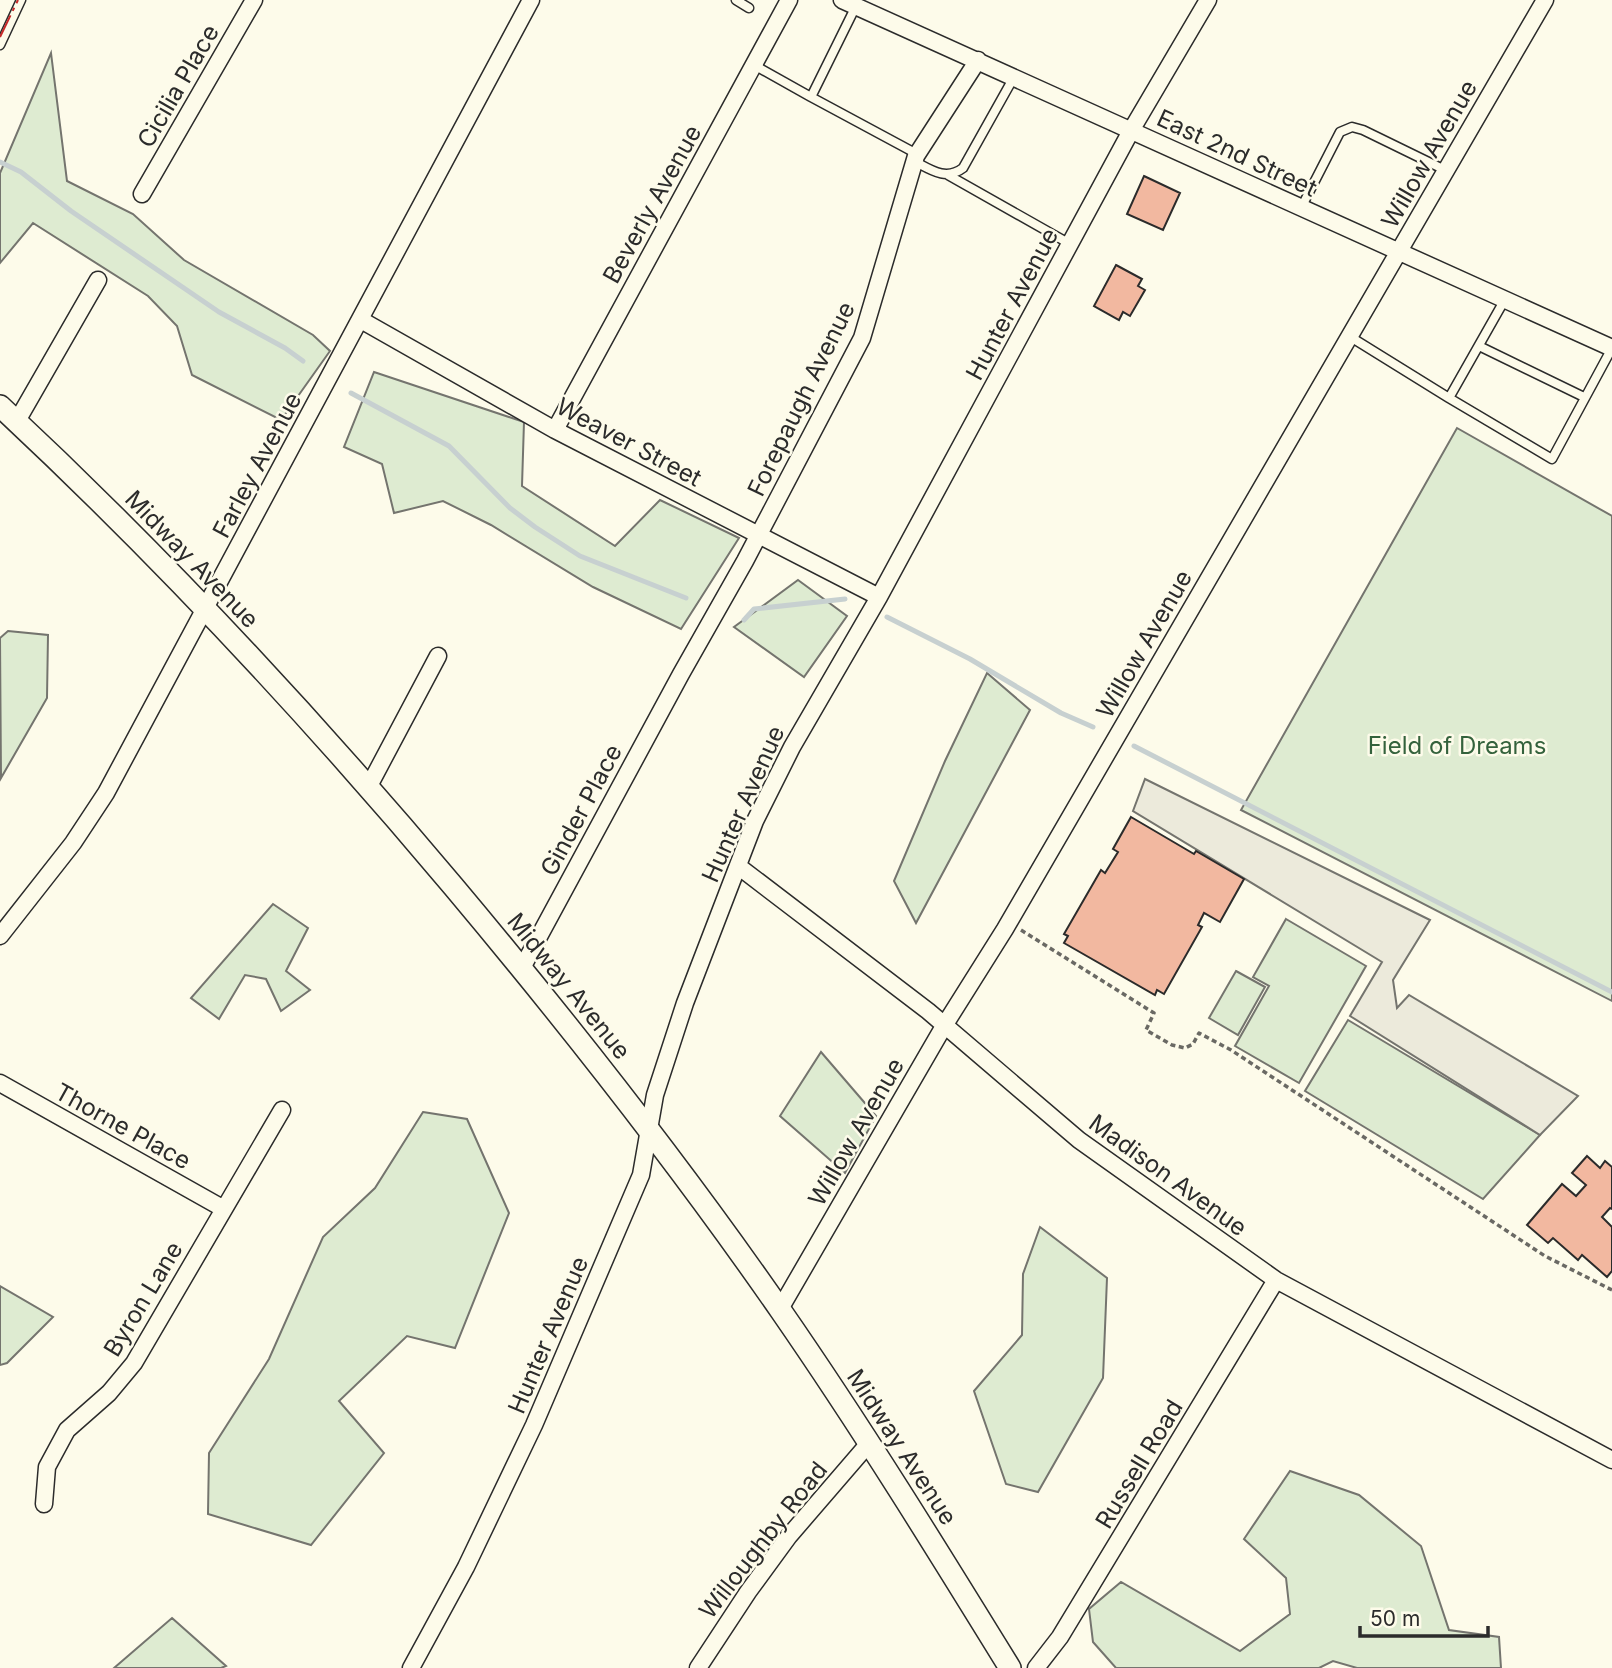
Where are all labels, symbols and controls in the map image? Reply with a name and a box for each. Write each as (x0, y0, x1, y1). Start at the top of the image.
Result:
street label: Cicilia Place (131, 19, 225, 153)
street label: Willow Avenue (1375, 75, 1483, 233)
street label: East 2nd Street (1152, 103, 1322, 203)
street label: Beverly Avenue (597, 120, 707, 288)
street label: Hunter Avenue (960, 223, 1064, 385)
street label: Forepaugh Avenue (741, 297, 861, 501)
street label: Farley Avenue (207, 387, 307, 543)
street label: Weaver Street (551, 392, 707, 492)
street label: Midway Avenue (119, 484, 265, 634)
street label: Willow Avenue (1090, 565, 1198, 723)
street label: Hunter Avenue (696, 721, 790, 887)
park label: Field of Dreams (1368, 731, 1546, 760)
street label: Ginder Place (534, 739, 628, 881)
street label: Midway Avenue (501, 907, 637, 1065)
street label: Willow Avenue (802, 1053, 910, 1211)
street label: Thorne Place (50, 1077, 196, 1175)
street label: Madison Avenue (1083, 1108, 1253, 1242)
street label: Byron Lane (98, 1237, 188, 1361)
street label: Hunter Avenue (502, 1252, 594, 1418)
street label: Midway Avenue (841, 1364, 963, 1530)
street label: Russell Road (1089, 1394, 1189, 1534)
street label: Willoughby Road (693, 1456, 833, 1624)
scale bar (1360, 1594, 1488, 1638)
text: 50 m (1370, 1606, 1420, 1631)

